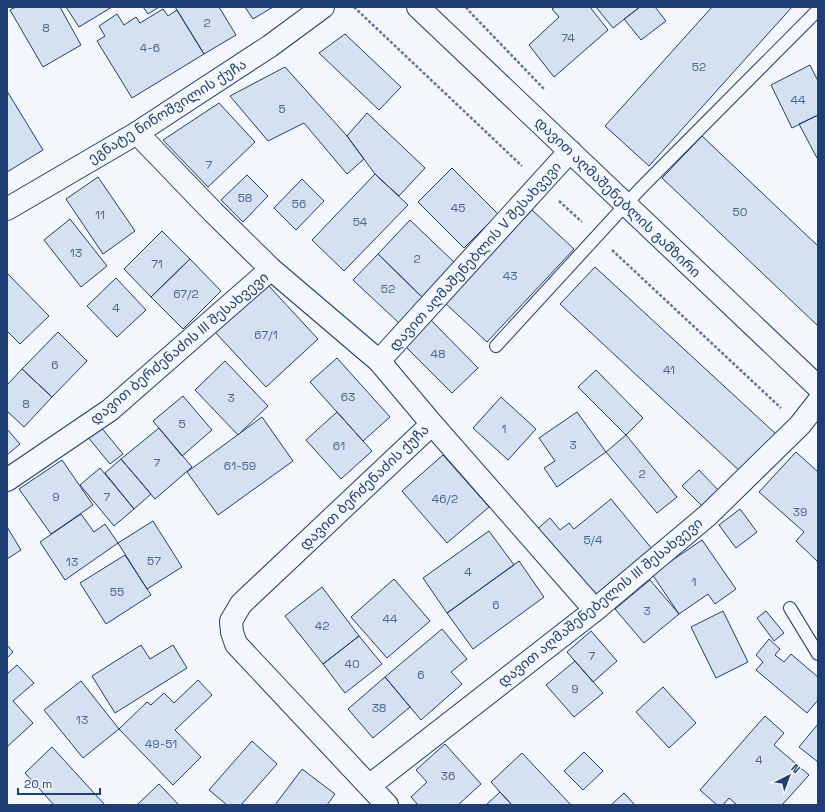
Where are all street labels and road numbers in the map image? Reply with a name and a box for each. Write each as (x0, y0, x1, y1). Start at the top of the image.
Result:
street label: ეგნატე ნინოშვილის ქუჩა (84, 55, 250, 167)
street label: დავით აღმაშენებლის გამზირი (531, 113, 705, 281)
street label: დავით აღმაშენებლის V შესახვევი (385, 158, 565, 354)
street label: დავით ბერძენაძის III შესახვევი (86, 268, 272, 428)
street label: დავით ბერძენაძის ქუჩა (295, 420, 433, 554)
street label: დავით აღმაშენებელის III შესახვევი (494, 514, 706, 690)

